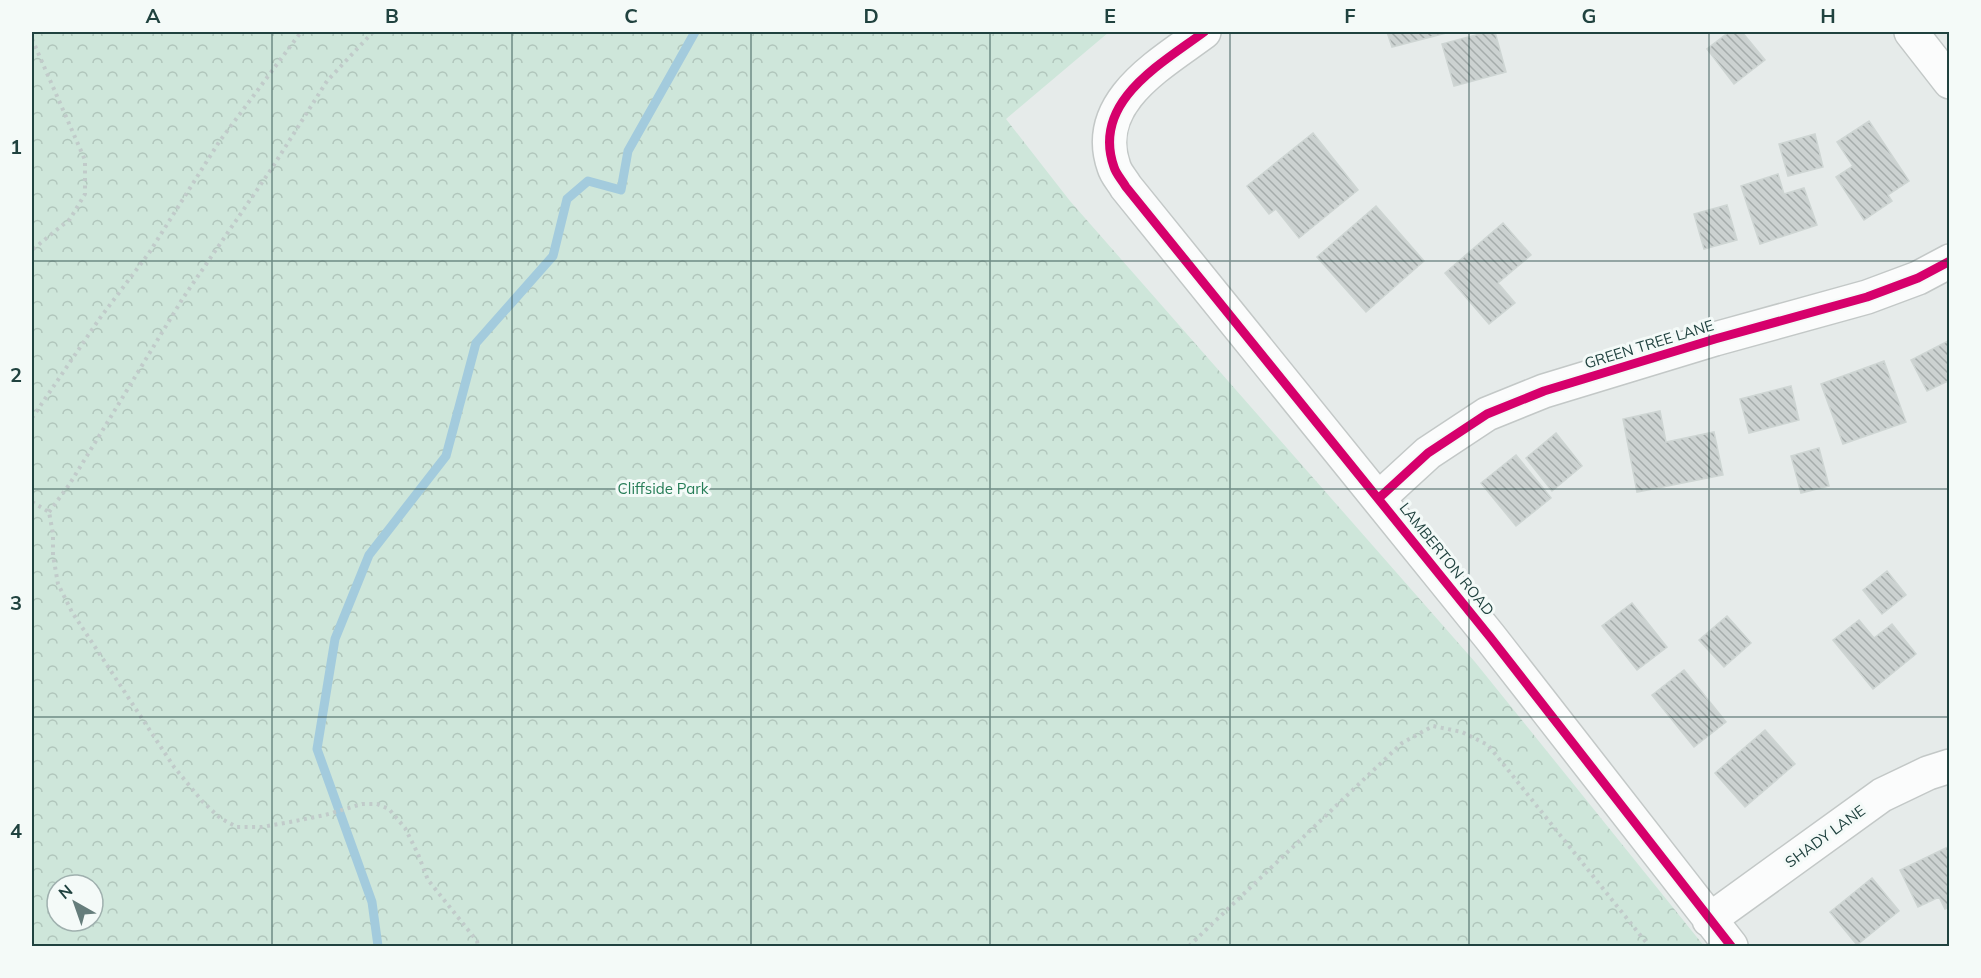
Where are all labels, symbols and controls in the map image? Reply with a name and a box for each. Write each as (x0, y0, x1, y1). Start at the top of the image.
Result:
text: A (146, 3, 161, 28)
text: B (385, 3, 399, 28)
text: C (624, 3, 638, 28)
text: D (863, 3, 879, 28)
text: E (1104, 3, 1116, 28)
text: F (1344, 3, 1356, 28)
text: G (1582, 3, 1596, 28)
text: H (1820, 3, 1836, 28)
text: 1 (10, 134, 22, 159)
street label: GREEN TREE LANE (1582, 315, 1716, 373)
text: 2 (10, 362, 22, 387)
park label: Cliffside Park (618, 479, 709, 498)
street label: LAMBERTON ROAD (1396, 499, 1498, 619)
text: 3 (10, 590, 22, 615)
street label: SHADY LANE (1781, 800, 1869, 871)
text: 4 (10, 818, 22, 843)
north arrow (45, 873, 105, 933)
text: N (54, 880, 76, 903)

